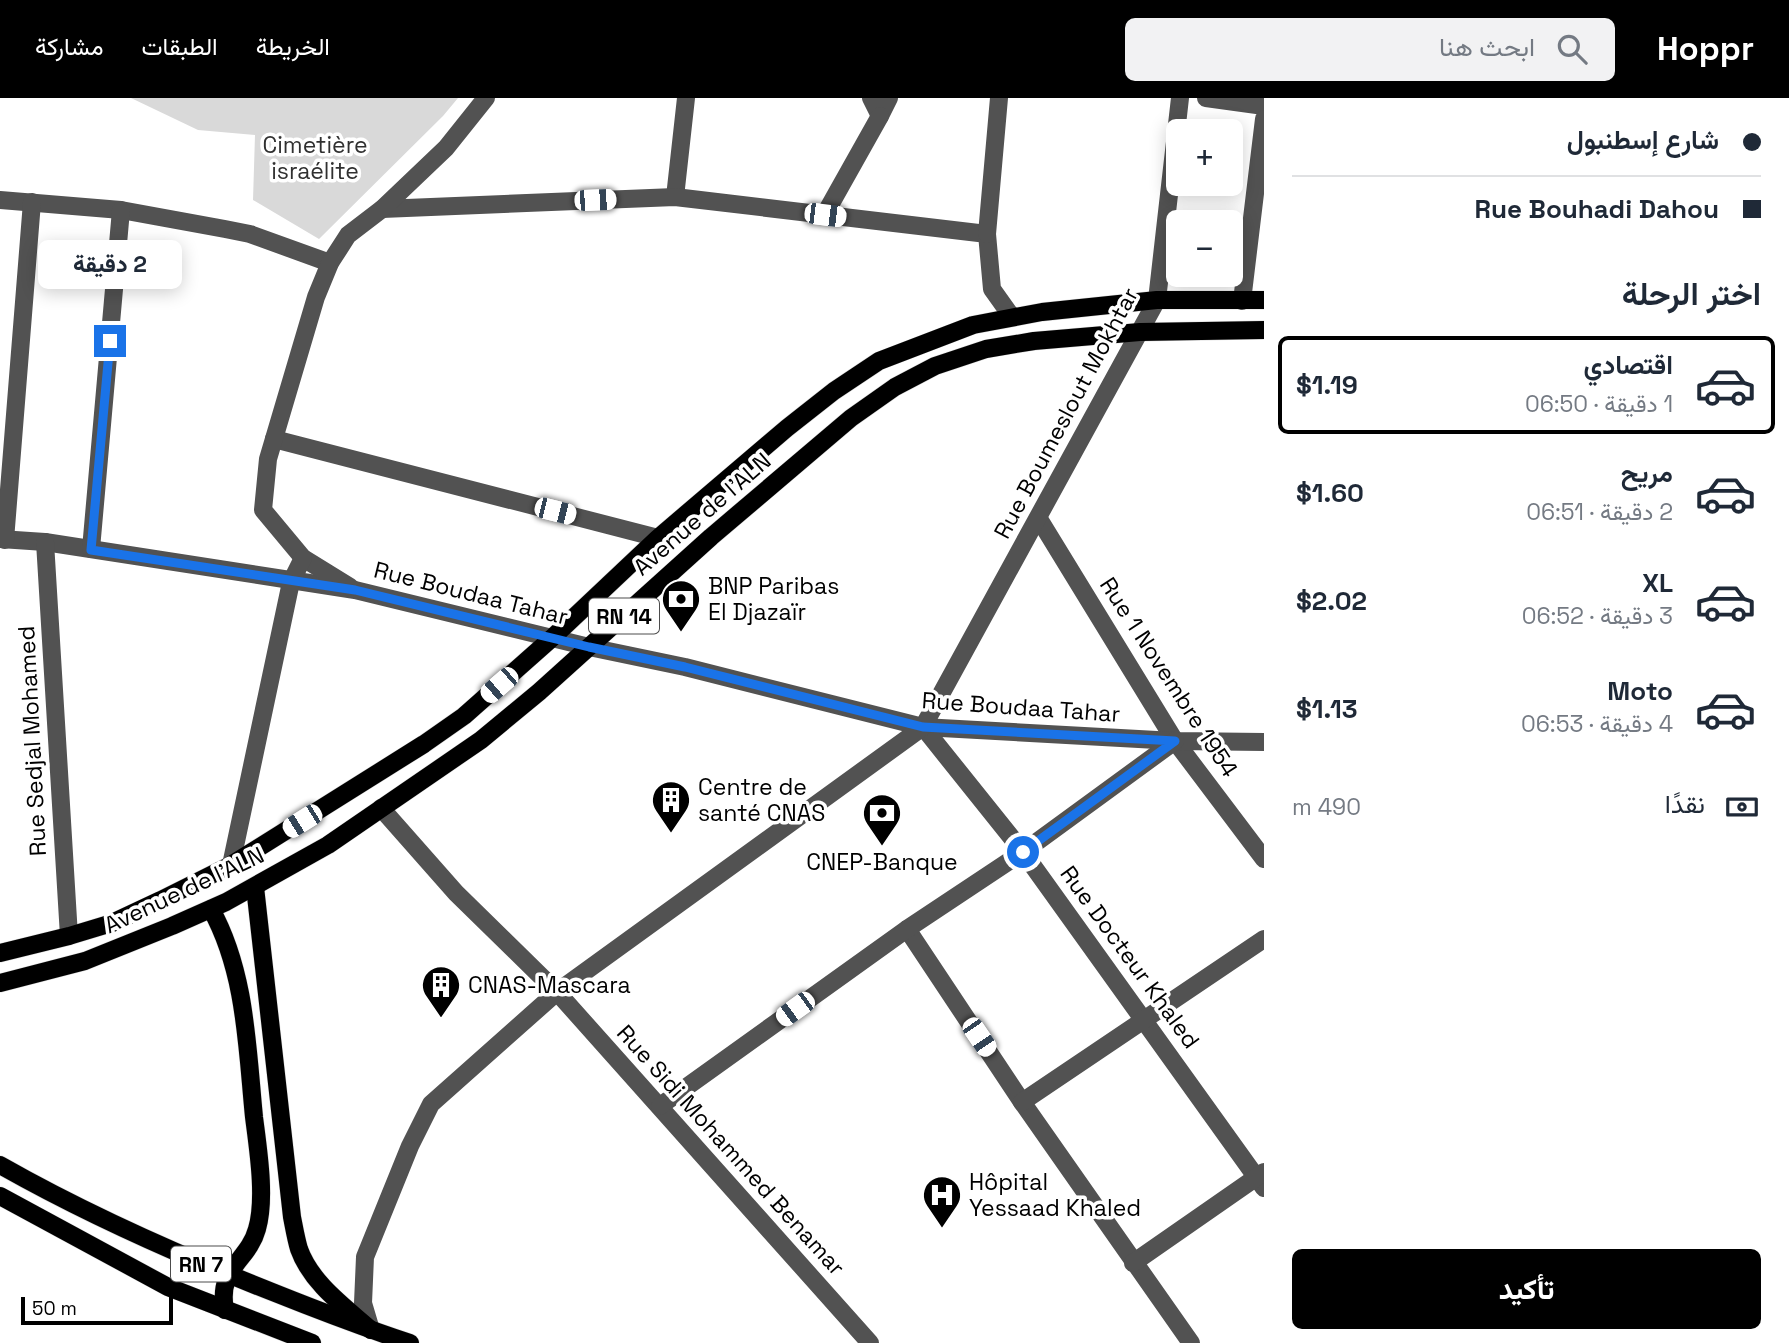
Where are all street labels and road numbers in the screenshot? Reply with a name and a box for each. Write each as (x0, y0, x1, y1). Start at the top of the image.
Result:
street label: Rue Boumeslout Mokhtar (987, 282, 1145, 544)
street label: Avenue de l'ALN (627, 446, 777, 582)
street label: Rue Boudaa Tahar (371, 554, 571, 632)
street label: Rue 1 Novembre 1954 (1093, 571, 1245, 783)
road number: RN 14 (589, 598, 659, 634)
street label: Rue Sedjal Mohamed (11, 625, 53, 857)
street label: Rue Boudaa Tahar (921, 685, 1121, 729)
street label: Avenue de l'ALN (99, 840, 269, 940)
street label: Rue Docteur Khaled (1054, 860, 1206, 1054)
street label: Rue Sidi Mohammed Benamar (610, 1018, 852, 1282)
road number: RN 7 (171, 1246, 231, 1282)

